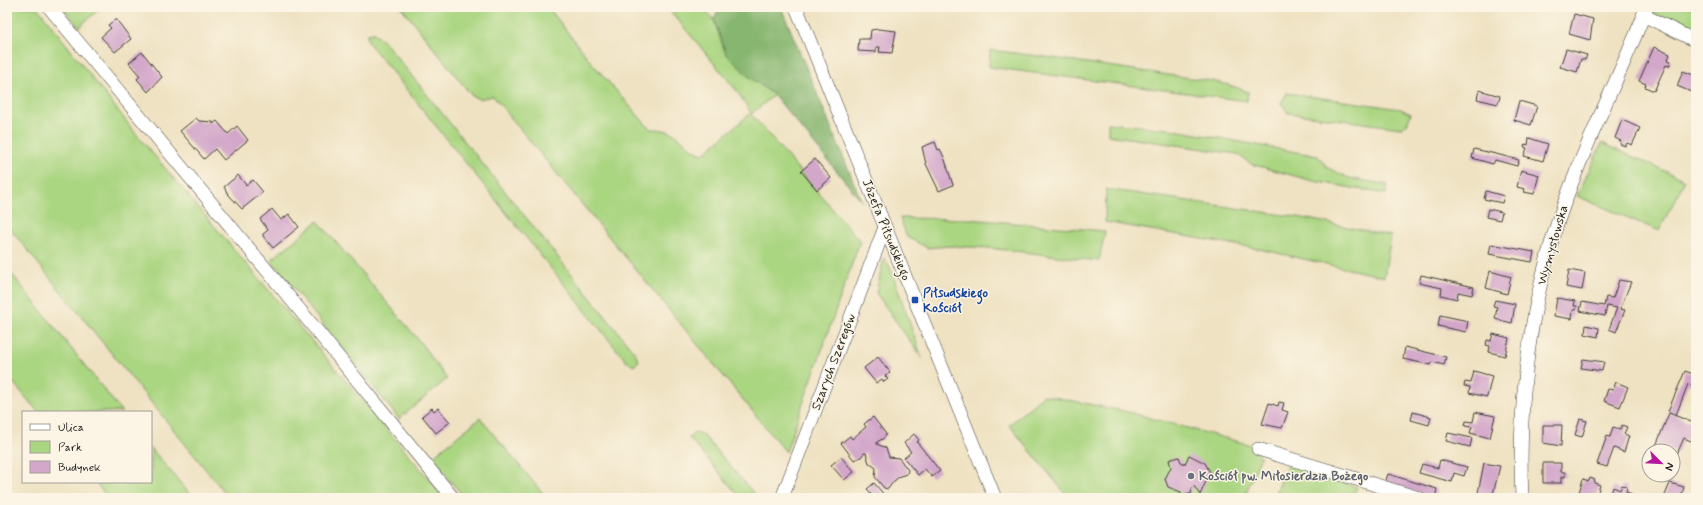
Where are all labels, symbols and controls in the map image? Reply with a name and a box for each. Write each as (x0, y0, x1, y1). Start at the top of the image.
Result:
street label: Józefa Piłsudskiego (856, 177, 914, 284)
street label: Wymysłowska (1534, 203, 1572, 287)
place label: Piłsudskiego Kościół (923, 285, 989, 317)
marker: Piłsudskiego Kościół (910, 295, 920, 305)
street label: Szarych Szeregów (808, 311, 860, 413)
legend (22, 411, 152, 483)
text: Ulica (58, 420, 84, 436)
text: Park (58, 440, 82, 456)
north arrow (1641, 443, 1681, 483)
text: Budynek (58, 460, 101, 476)
text: N (1661, 460, 1677, 473)
place label: Kościół pw. Miłosierdzia Bożego (1199, 468, 1369, 486)
marker: Kościół pw. Miłosierdzia Bożego (1186, 471, 1196, 481)

